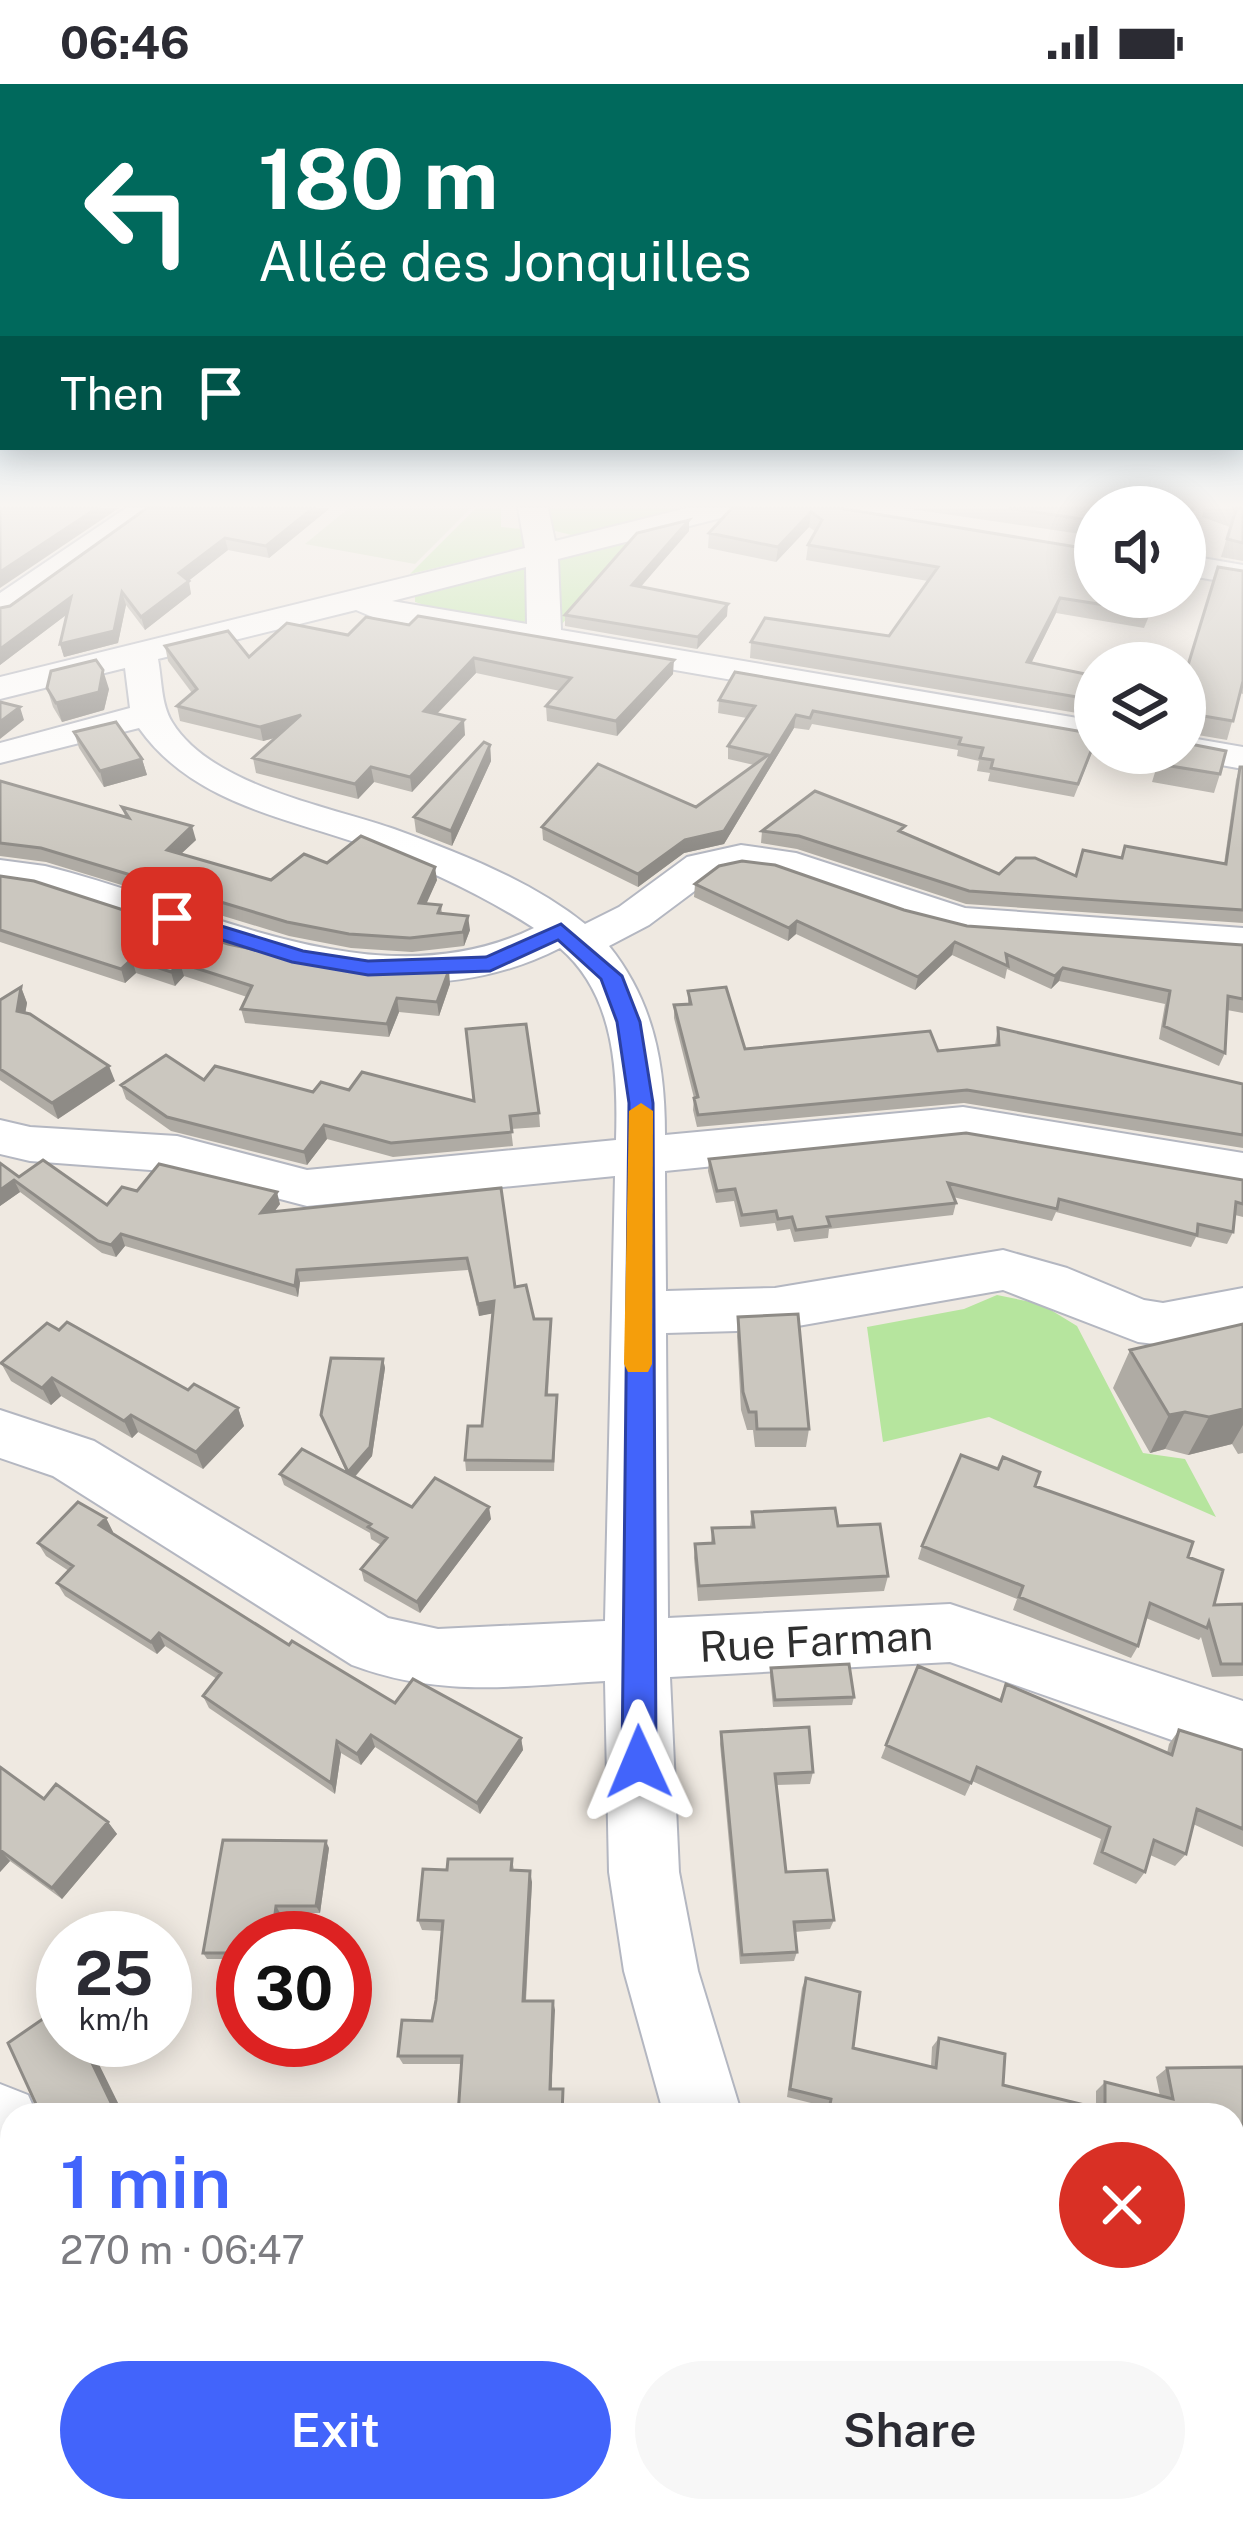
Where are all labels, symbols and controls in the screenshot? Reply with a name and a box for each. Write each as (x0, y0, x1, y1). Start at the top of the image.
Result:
text: 06:46 (60, 16, 190, 69)
text: 180 m (258, 129, 498, 228)
icon: left (60, 132, 216, 288)
text: Allée des Jonquilles (258, 230, 752, 293)
icon: arrive (188, 360, 254, 426)
text: Then (60, 367, 164, 420)
map controls (1074, 486, 1206, 774)
button: sound (1074, 486, 1206, 618)
button: layers (1074, 642, 1206, 774)
pin (121, 867, 223, 969)
icon: arrive (139, 885, 205, 951)
street label: Rue Farman (698, 1610, 934, 1671)
position arrow (576, 1699, 702, 1825)
speed limit sign: 30 (216, 1911, 372, 2067)
text: 25 (75, 1938, 153, 2009)
text: km/h (79, 2001, 149, 2037)
text: 1 min (60, 2140, 231, 2224)
button: close (1059, 2142, 1185, 2268)
text: 270 m · 06:47 (60, 2227, 305, 2273)
button: Exit (60, 2361, 611, 2499)
button: Share (635, 2361, 1185, 2499)

